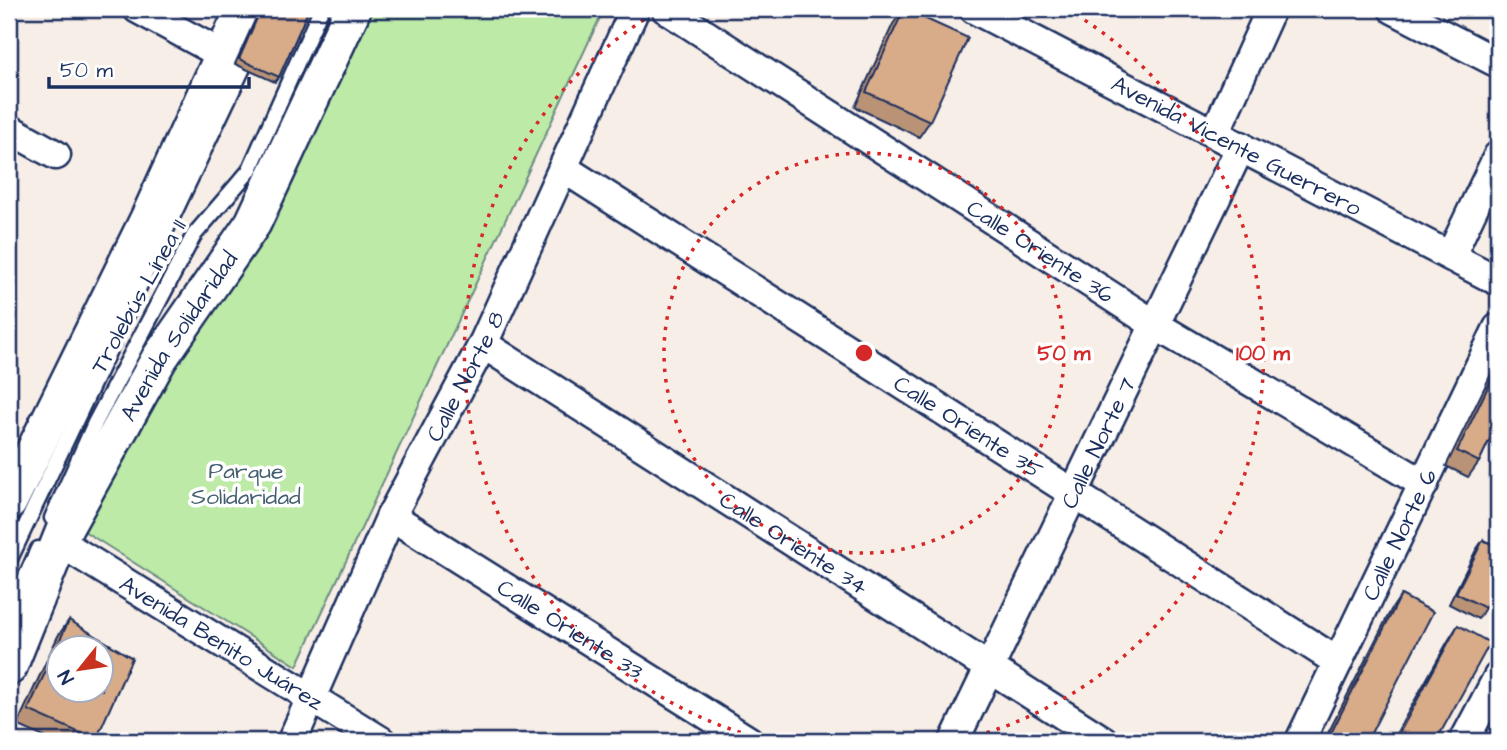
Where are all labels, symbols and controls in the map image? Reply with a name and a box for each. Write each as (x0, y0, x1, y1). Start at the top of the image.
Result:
scale bar (49, 46, 248, 90)
text: 50 m (60, 56, 114, 85)
street label: Avenida Vicente Guerrero (1106, 68, 1367, 224)
street label: Calle Oriente 36 (960, 192, 1120, 311)
street label: Trolebús Línea 11 (83, 214, 194, 379)
street label: Avenida Solidaridad (113, 245, 246, 427)
street label: Calle Norte 8 (419, 306, 513, 448)
text: 50 m (1038, 339, 1091, 368)
text: 100 m (1236, 339, 1291, 368)
centre of rings (852, 341, 876, 365)
street label: Calle Oriente 35 (887, 368, 1049, 487)
street label: Calle Norte 7 (1053, 372, 1144, 514)
park label: Parque Solidaridad (191, 455, 301, 513)
street label: Calle Norte 6 (1355, 464, 1445, 606)
street label: Calle Oriente 34 (713, 484, 874, 603)
street label: Avenida Benito Juárez (113, 568, 330, 719)
street label: Calle Oriente 33 (491, 572, 649, 688)
north arrow (46, 634, 116, 704)
text: N (52, 665, 81, 689)

